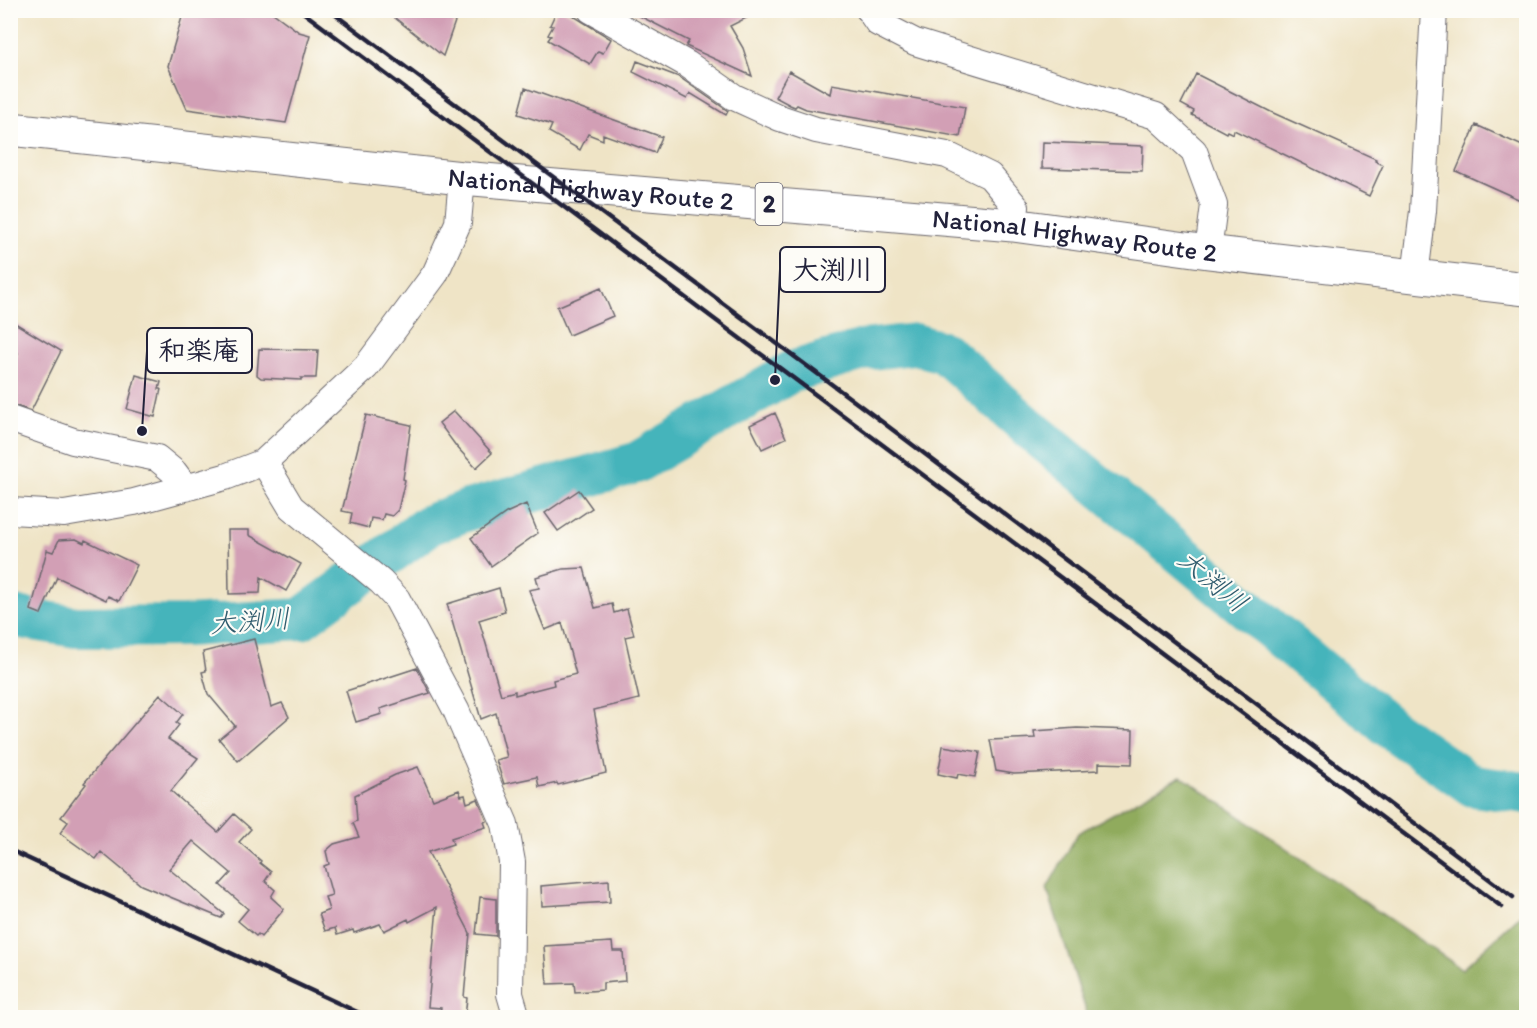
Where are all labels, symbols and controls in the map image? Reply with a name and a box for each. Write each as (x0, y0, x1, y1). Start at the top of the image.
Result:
street label: National Highway Route 2 (446, 161, 735, 217)
road number: 2 (756, 183, 782, 225)
street label: National Highway Route 2 (931, 202, 1219, 269)
callout: 大渕川 (780, 247, 885, 292)
text: 大渕川 (793, 253, 874, 286)
callout: 和楽庵 (147, 328, 252, 373)
text: 和楽庵 (159, 334, 240, 367)
water label: 大渕川 (1172, 542, 1255, 619)
water label: 大渕川 (208, 601, 292, 640)

